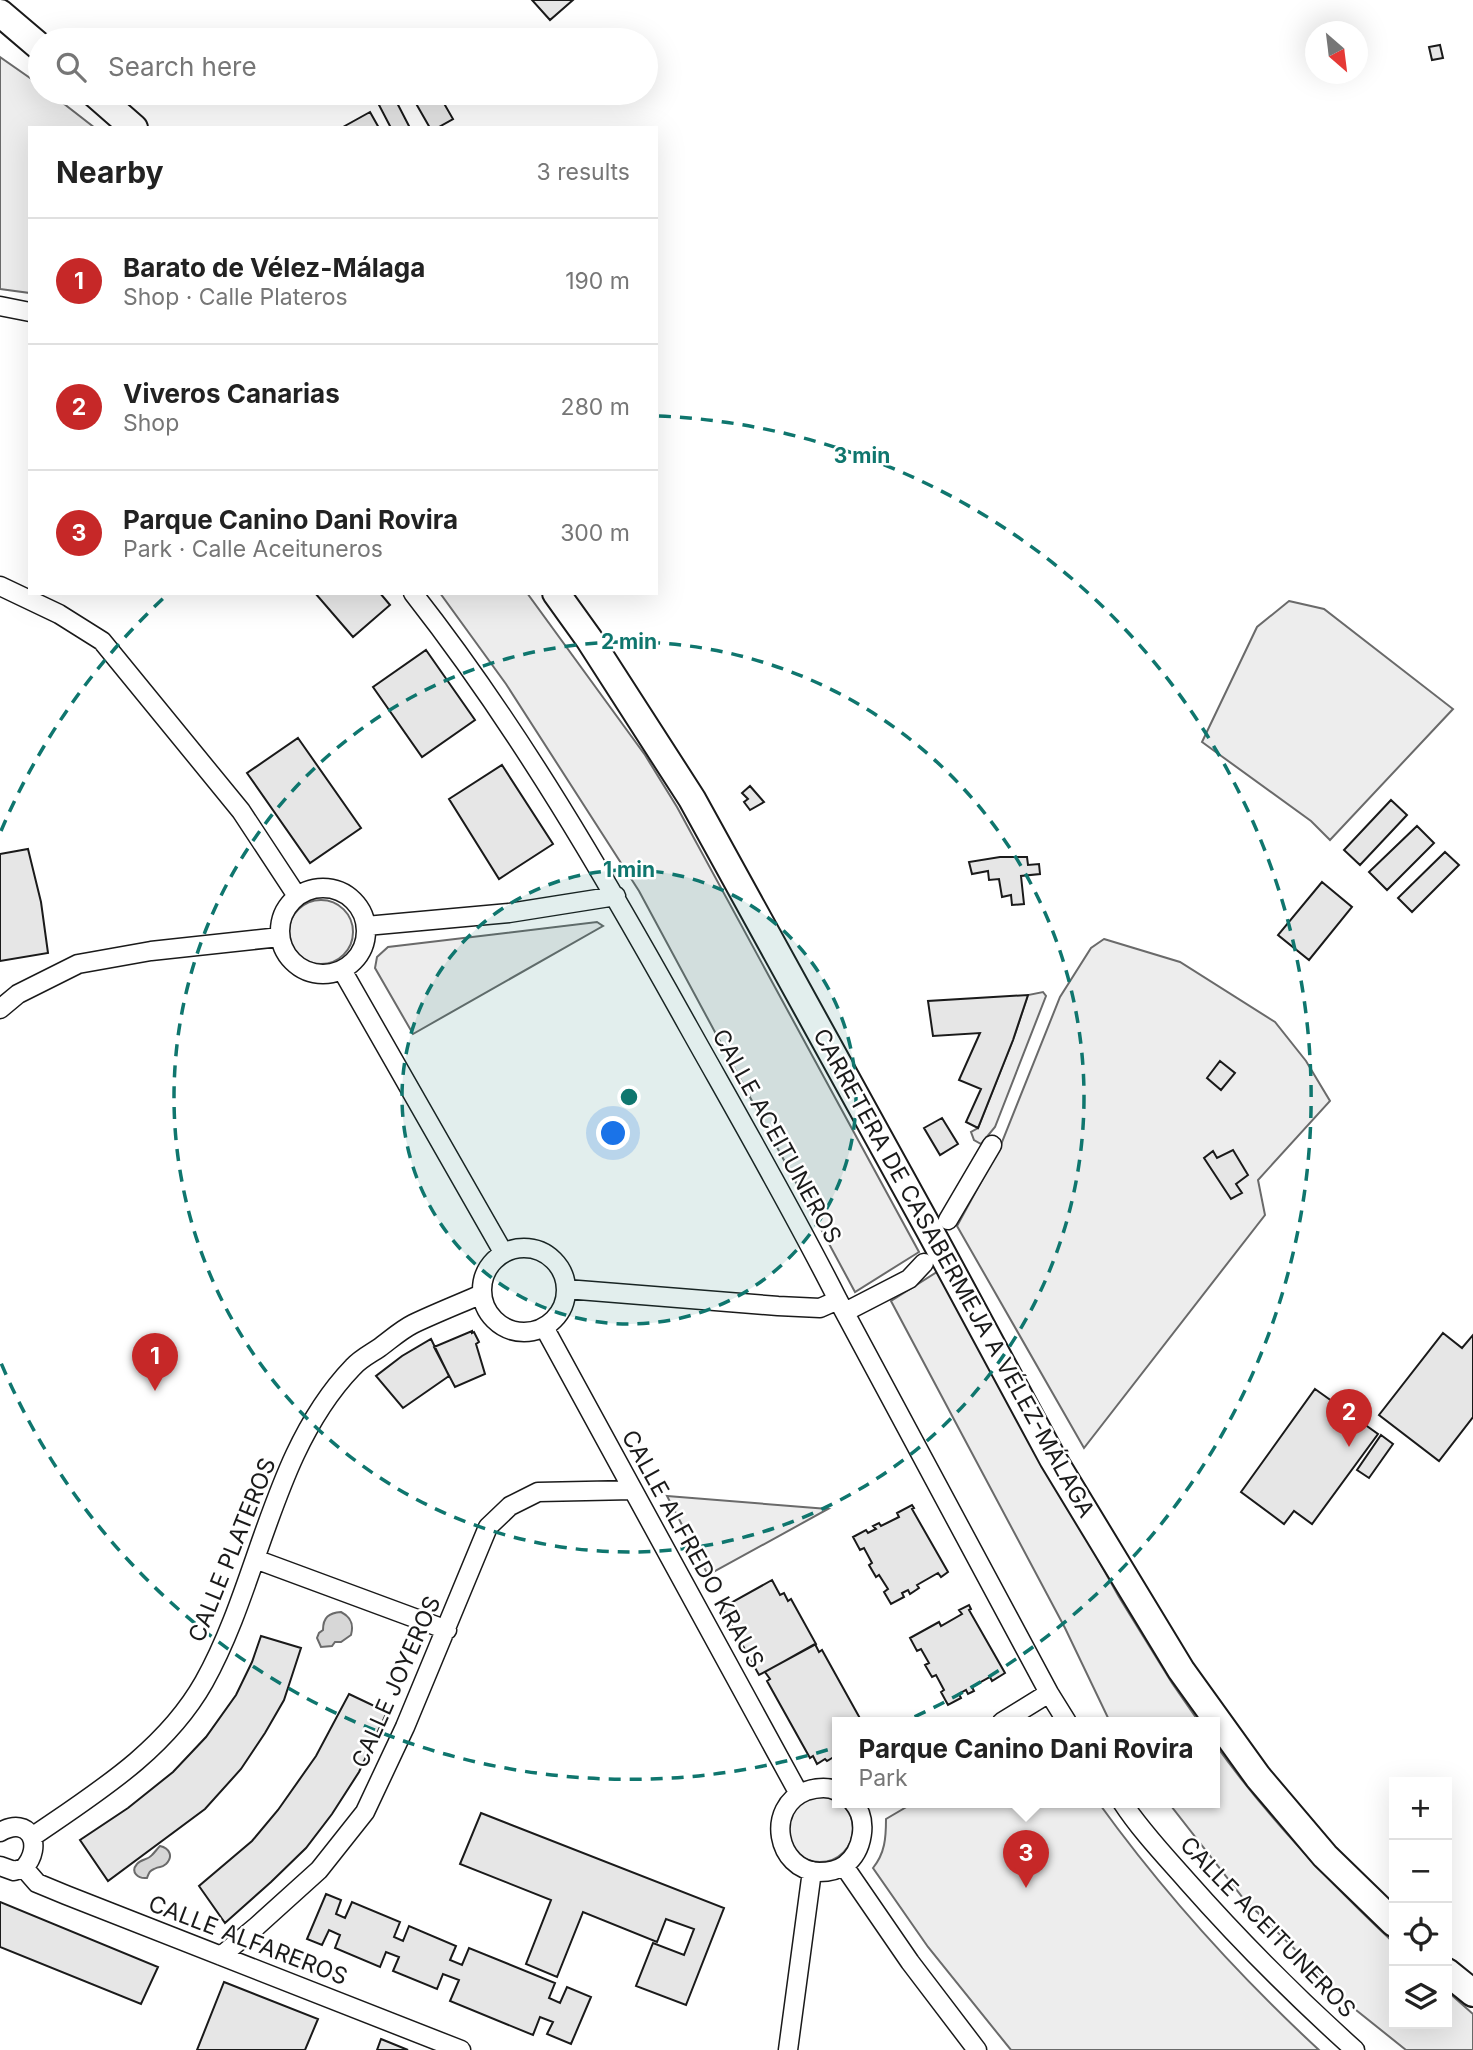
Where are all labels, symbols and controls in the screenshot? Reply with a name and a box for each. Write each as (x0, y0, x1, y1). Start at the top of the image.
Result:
north arrow (1305, 21, 1368, 84)
search box (28, 28, 658, 105)
icon: search (52, 48, 90, 86)
text: Search here (108, 51, 257, 82)
text: Nearby (56, 154, 164, 190)
text: 3 results (537, 158, 630, 186)
text: Barato de Vélez-Málaga (123, 252, 425, 283)
text: 1 (74, 267, 84, 295)
text: 190 m (565, 267, 630, 295)
text: Shop · Calle Plateros (123, 283, 348, 311)
text: Viveros Canarias (123, 378, 340, 409)
text: 2 (72, 393, 86, 421)
text: 280 m (561, 393, 630, 421)
text: Shop (123, 409, 179, 437)
text: 3 min (834, 443, 890, 468)
text: Parque Canino Dani Rovira (123, 504, 458, 535)
text: 3 (72, 519, 86, 547)
text: 300 m (560, 519, 630, 547)
text: Park · Calle Aceituneros (123, 535, 383, 563)
text: 2 min (601, 629, 657, 654)
text: 1 min (603, 857, 655, 882)
street label: CALLE ACEITUNEROS (706, 1024, 848, 1248)
street label: CARRETERA DE CASABERMEJA A VÉLEZ-MÁLAGA (807, 1024, 1101, 1522)
centre of rings (617, 1085, 641, 1109)
your location (596, 1116, 630, 1150)
pin: 1 (132, 1333, 178, 1391)
pin: 2 (1326, 1389, 1372, 1447)
street label: CALLE ALFREDO KRAUS (616, 1425, 770, 1673)
street label: CALLE PLATEROS (182, 1454, 282, 1646)
street label: CALLE JOYEROS (346, 1592, 446, 1772)
popup (832, 1717, 1220, 1808)
text: Parque Canino Dani Rovira (858, 1733, 1194, 1764)
text: Park (858, 1764, 908, 1792)
map controls (1389, 1777, 1452, 2029)
button: + (1389, 1777, 1452, 1840)
pin: 3 (1003, 1830, 1049, 1888)
street label: CALLE ACEITUNEROS (1174, 1831, 1362, 2023)
button: − (1389, 1840, 1452, 1903)
street label: CALLE ALFAREROS (145, 1889, 351, 1991)
button: locate (1389, 1903, 1452, 1966)
button: layers (1389, 1966, 1452, 2029)

